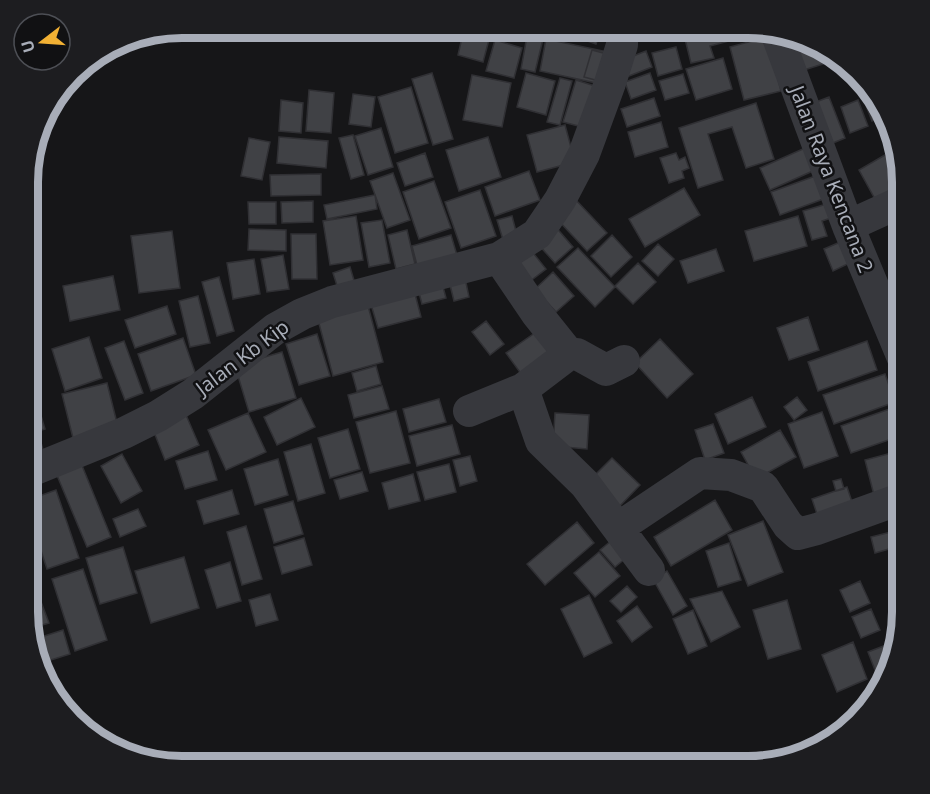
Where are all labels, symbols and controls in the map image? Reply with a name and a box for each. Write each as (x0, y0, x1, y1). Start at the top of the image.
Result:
north arrow (12, 12, 72, 72)
text: U (15, 37, 40, 55)
street label: Jalan Raya Kencana 2 (783, 80, 880, 276)
street label: Jalan Kb Kip (188, 313, 294, 402)

